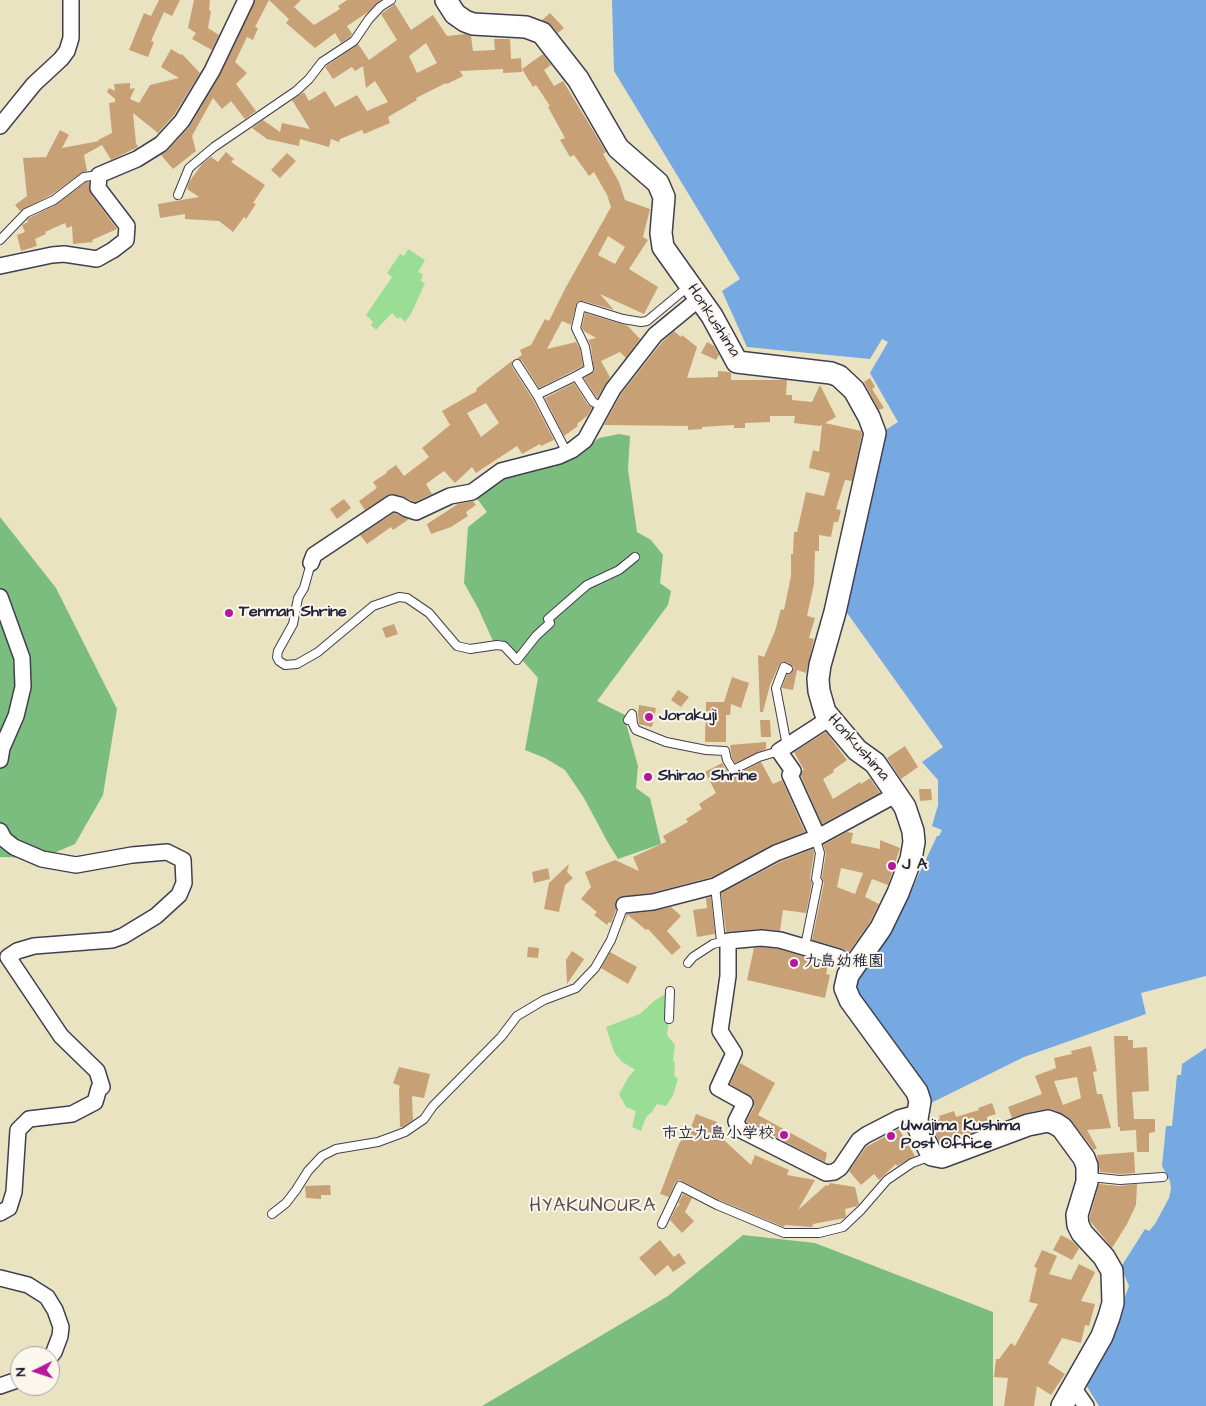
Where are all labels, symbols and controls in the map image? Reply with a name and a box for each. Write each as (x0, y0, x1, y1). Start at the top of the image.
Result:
street label: Honkushima (682, 281, 744, 361)
place label: Tenman Shrine (239, 603, 347, 623)
marker: Tenman Shrine (223, 607, 235, 619)
place label: Jorakuji (659, 707, 717, 727)
marker: Jorakuji (643, 711, 655, 723)
street label: Honkushima (823, 711, 893, 785)
place label: Shirao Shrine (658, 767, 757, 787)
marker: Shirao Shrine (642, 771, 654, 783)
place label: J A (902, 856, 927, 876)
marker: J A (886, 860, 898, 872)
place label: 九島幼稚園 (804, 953, 884, 973)
marker: 九島幼稚園 (788, 957, 800, 969)
place label: Uwajima Kushima Post Office (901, 1117, 1020, 1155)
place label: 市立九島小学校 (662, 1125, 774, 1145)
marker: 市立九島小学校 (778, 1129, 790, 1141)
marker: Uwajima Kushima Post Office (885, 1130, 897, 1142)
district label: HYAKUNOURA (528, 1196, 658, 1218)
north arrow (10, 1346, 60, 1396)
text: N (11, 1367, 31, 1377)

